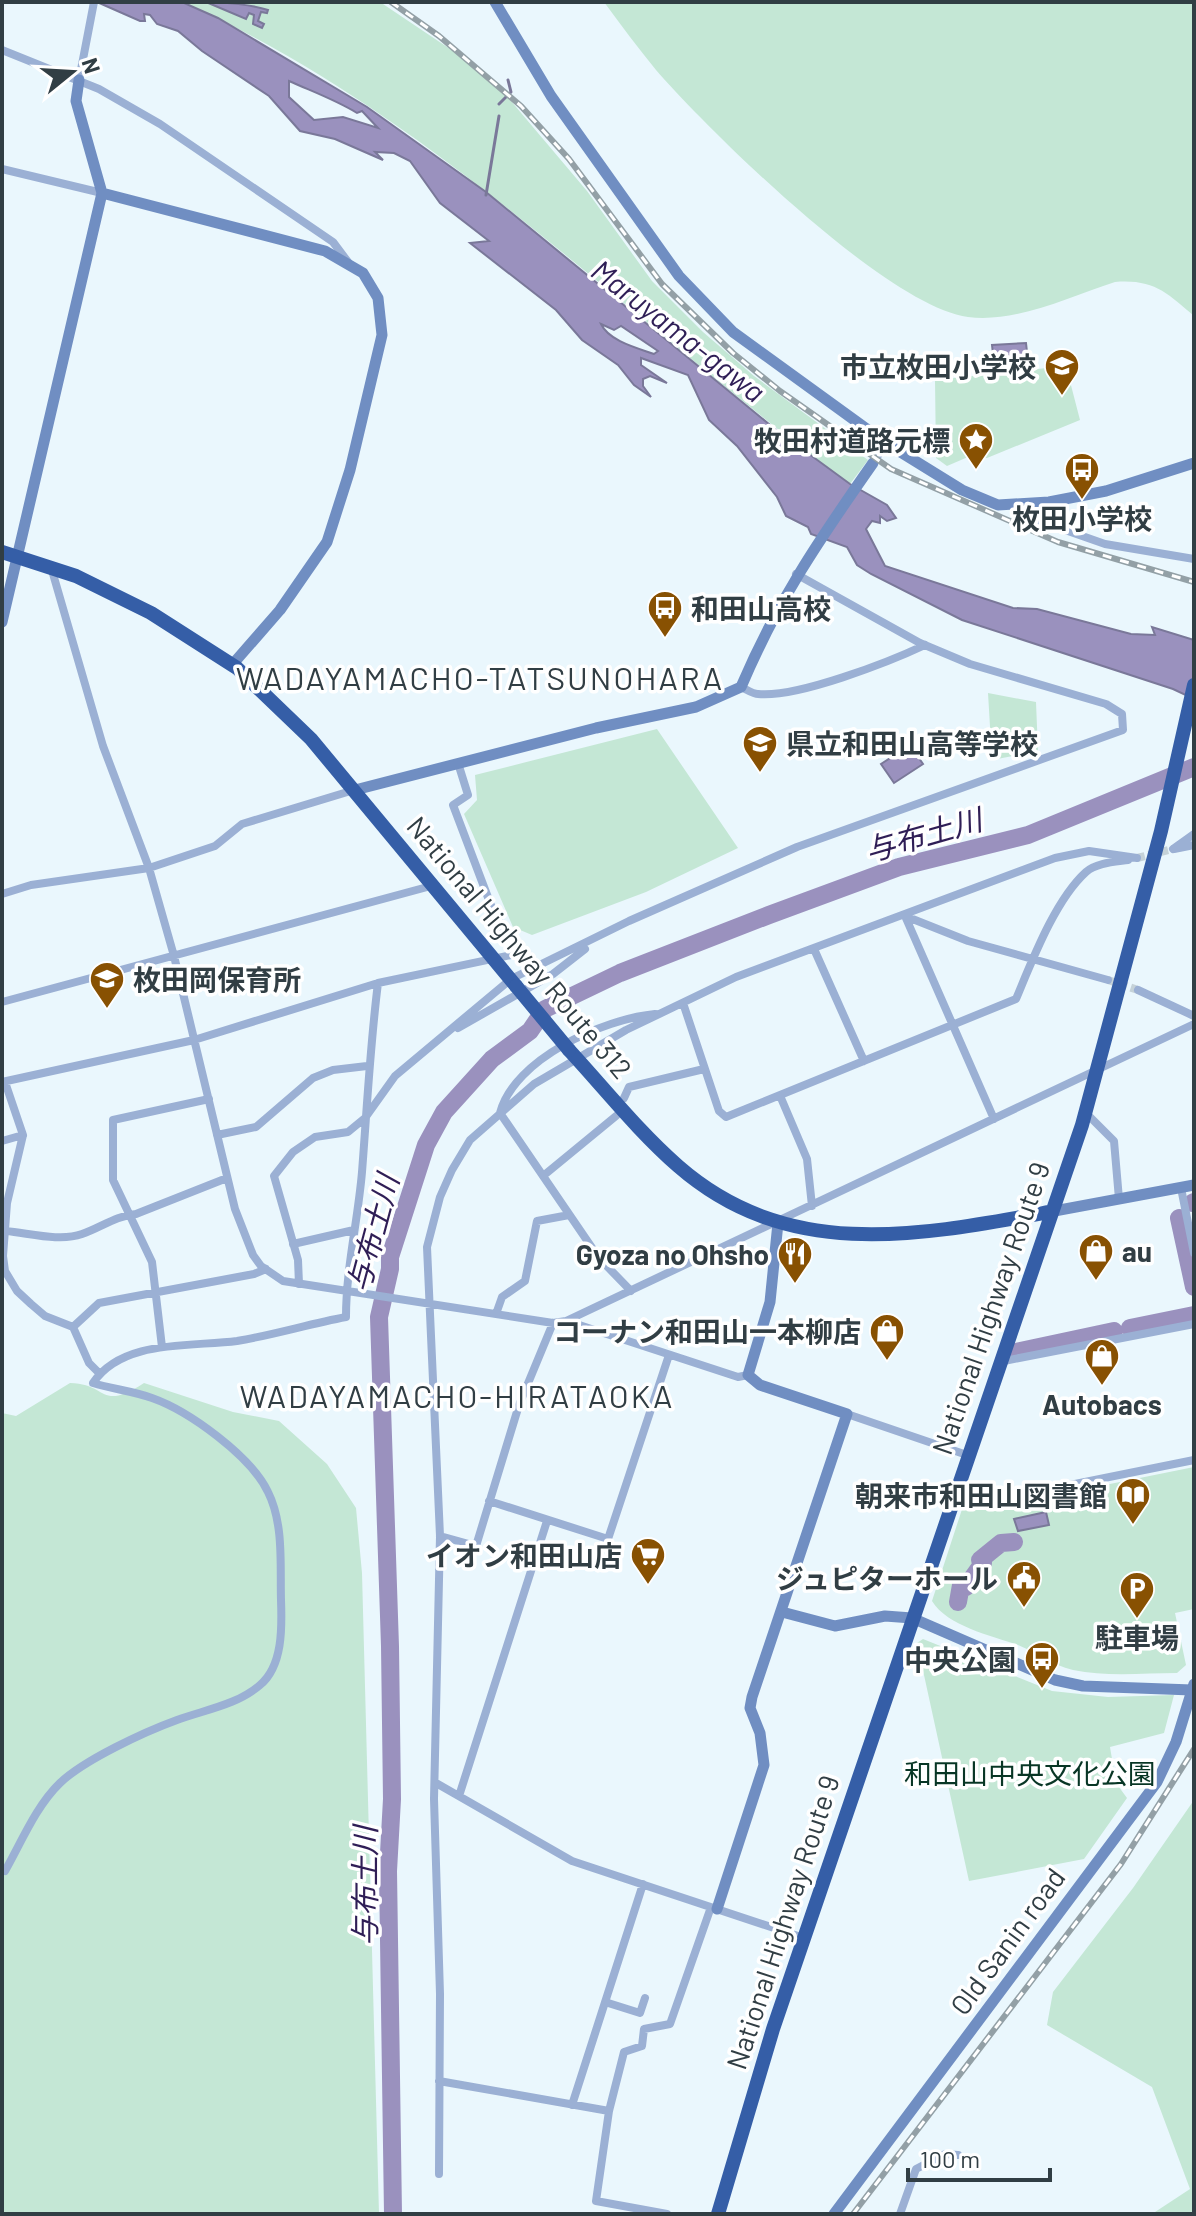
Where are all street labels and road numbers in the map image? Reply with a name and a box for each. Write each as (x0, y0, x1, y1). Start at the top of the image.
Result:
street label: National Highway Route 312 (400, 809, 640, 1085)
street label: National Highway Route 9 (924, 1157, 1056, 1459)
street label: National Highway Route 9 (718, 1771, 846, 2073)
street label: Old Sanin road (942, 1861, 1072, 2021)

